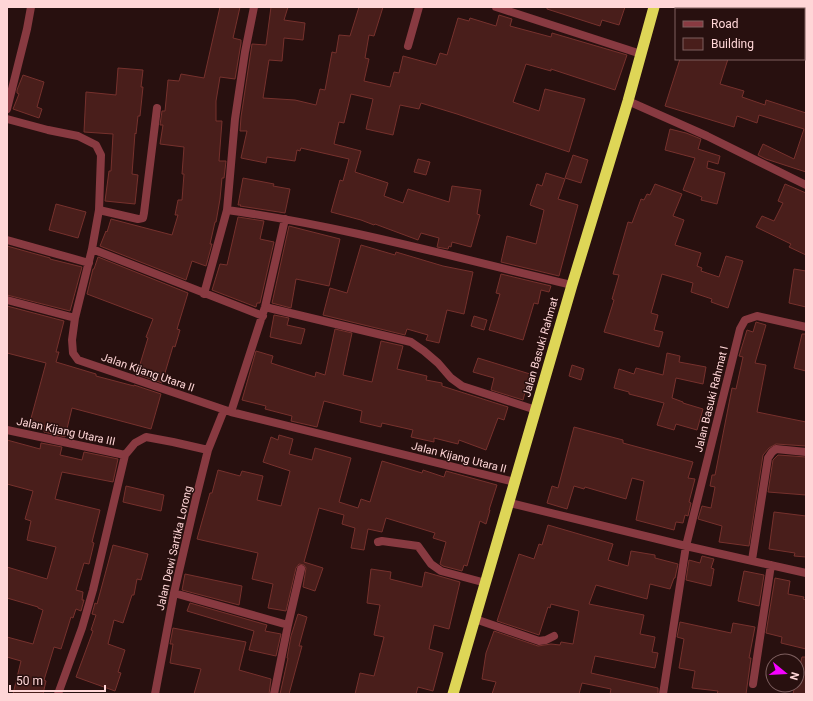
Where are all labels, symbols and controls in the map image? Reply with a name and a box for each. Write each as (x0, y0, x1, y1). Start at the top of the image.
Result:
legend (675, 8, 805, 60)
text: Road (711, 17, 739, 31)
text: Building (711, 37, 754, 51)
street label: Jalan Basuki Rahmat (520, 295, 561, 398)
street label: Jalan Basuki Rahmat I (692, 345, 731, 453)
street label: Jalan Kijang Utara II (100, 350, 196, 395)
street label: Jalan Kijang Utara III (15, 415, 116, 448)
street label: Jalan Kijang Utara II (410, 439, 508, 476)
street label: Jalan Dewi Sartika Lorong (154, 484, 195, 612)
north arrow (765, 653, 805, 693)
scale bar (10, 667, 105, 693)
text: N (787, 670, 801, 682)
text: 50 m (16, 674, 43, 688)

